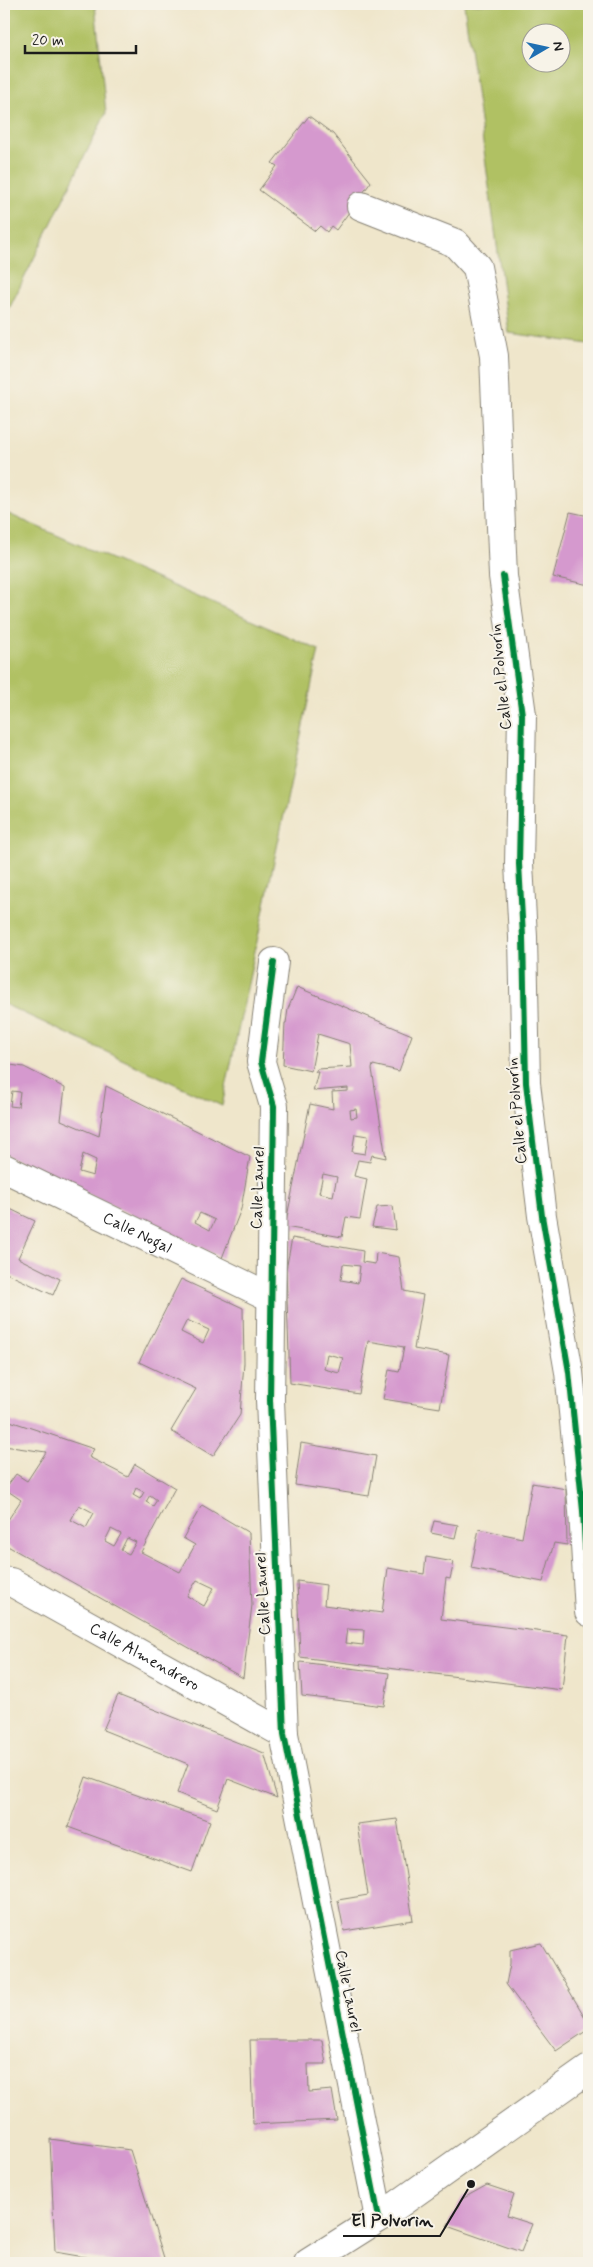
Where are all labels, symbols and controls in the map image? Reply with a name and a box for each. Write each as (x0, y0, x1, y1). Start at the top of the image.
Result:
scale bar (25, 22, 136, 54)
north arrow (520, 22, 570, 72)
text: 20 m (32, 31, 64, 51)
text: N (548, 40, 567, 52)
street label: Calle el Polvorín (485, 623, 517, 731)
street label: Calle el Polvorín (502, 1057, 532, 1165)
street label: Calle Laurel (246, 1146, 270, 1230)
street label: Calle Nogal (99, 1207, 175, 1258)
street label: Calle Laurel (250, 1552, 276, 1636)
street label: Calle Almendrero (86, 1617, 204, 1696)
street label: Calle Laurel (330, 1948, 366, 2034)
callout: El Polvorin (343, 2203, 440, 2236)
text: El Polvorin (351, 2209, 434, 2233)

